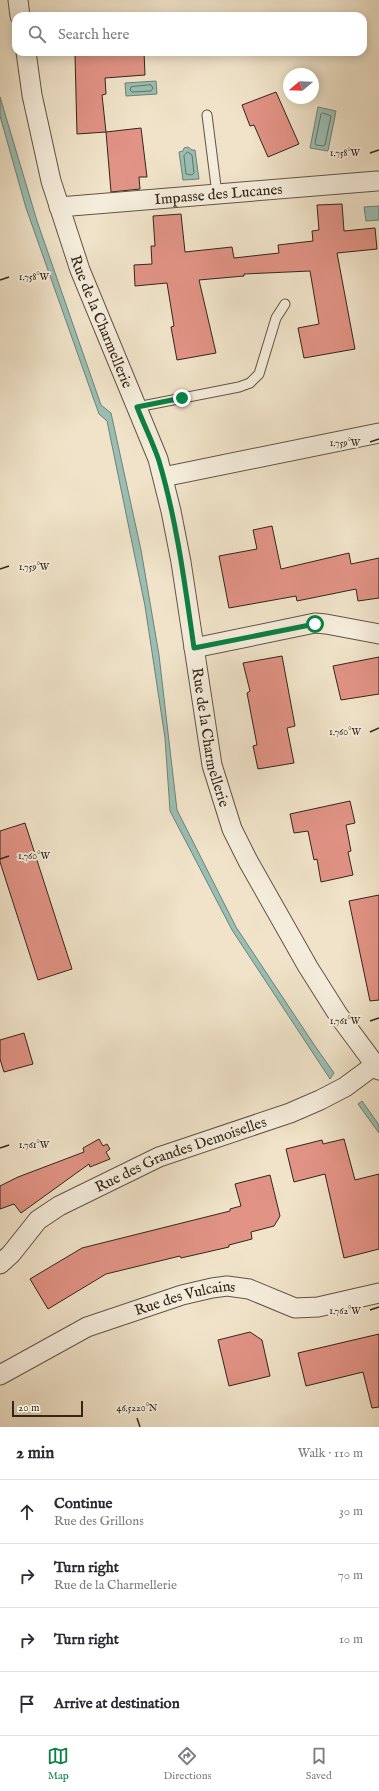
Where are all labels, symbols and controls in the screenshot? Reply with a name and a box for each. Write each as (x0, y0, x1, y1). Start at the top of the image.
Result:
search box (12, 12, 367, 56)
icon: search (26, 23, 48, 45)
text: Search here (58, 25, 129, 44)
north arrow (283, 68, 319, 104)
text: 1.758°W (330, 147, 361, 160)
street label: Impasse des Lucanes (154, 180, 283, 209)
street label: Rue de la Charmellerie (66, 253, 137, 391)
text: 1.758°W (19, 271, 50, 284)
route end (173, 389, 191, 407)
text: 1.759°W (330, 437, 361, 450)
text: 1.759°W (19, 561, 50, 574)
route start (306, 615, 324, 633)
street label: Rue de la Charmellerie (187, 666, 234, 810)
text: 1.760°W (329, 726, 361, 739)
text: 1.760°W (18, 850, 50, 863)
text: 1.761°W (330, 1015, 361, 1028)
street label: Rue des Grandes Demoiselles (92, 1113, 269, 1197)
text: 1.761°W (19, 1139, 50, 1152)
street label: Rue des Vulcains (132, 1277, 237, 1320)
text: 1.762°W (329, 1305, 361, 1318)
scale bar (12, 1399, 83, 1418)
text: 20 m (18, 1401, 39, 1415)
text: 46.5220°N (117, 1402, 158, 1415)
text: 2 min (16, 1443, 54, 1464)
text: Walk · 110 m (298, 1445, 363, 1462)
text: Continue (54, 1494, 112, 1513)
icon: ahead (16, 1501, 38, 1523)
text: 30 m (339, 1503, 363, 1520)
text: Rue des Grillons (54, 1513, 144, 1530)
text: Turn right (54, 1558, 119, 1577)
icon: right (16, 1565, 38, 1587)
text: 70 m (338, 1567, 363, 1584)
text: Rue de la Charmellerie (54, 1577, 177, 1594)
icon: right (16, 1629, 38, 1651)
text: Turn right (54, 1630, 119, 1649)
text: 10 m (339, 1631, 363, 1648)
icon: arrive (16, 1693, 38, 1715)
text: Arrive at destination (54, 1694, 180, 1713)
tab: Map (47, 1745, 69, 1783)
tab: Directions (164, 1745, 211, 1783)
tab: Saved (306, 1745, 332, 1783)

